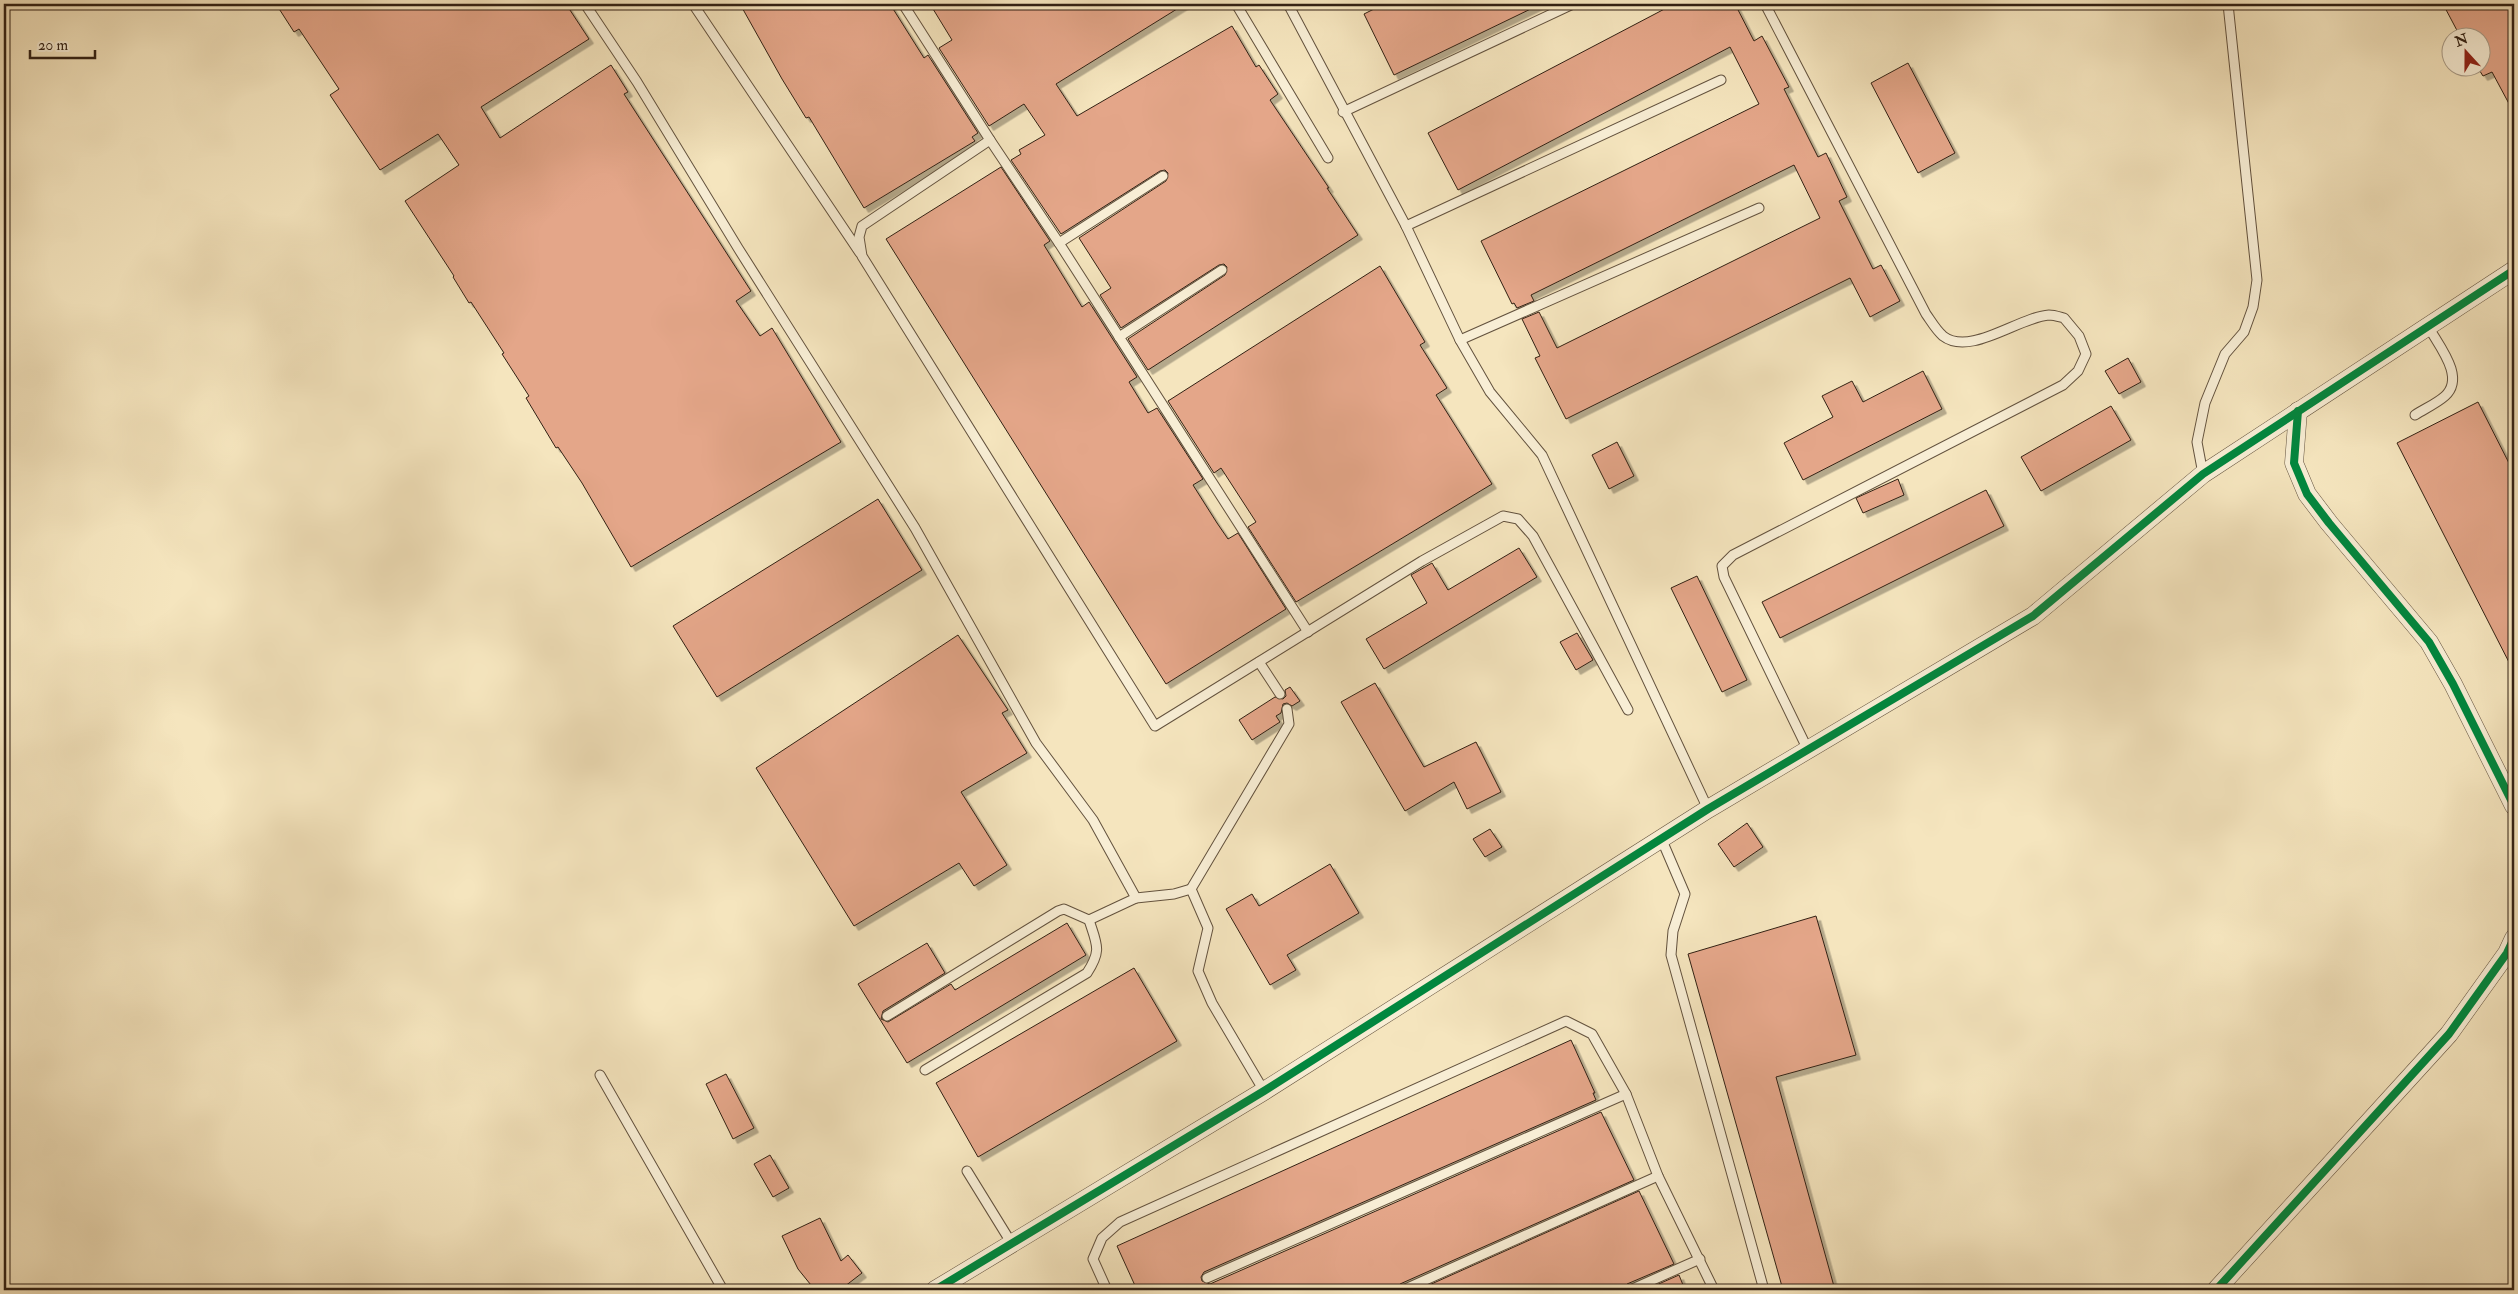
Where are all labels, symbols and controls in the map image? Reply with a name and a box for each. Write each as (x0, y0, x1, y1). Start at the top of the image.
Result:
scale bar (30, 28, 95, 60)
north arrow (2440, 28, 2490, 78)
text: N (2452, 30, 2471, 51)
text: 20 m (38, 36, 68, 55)

